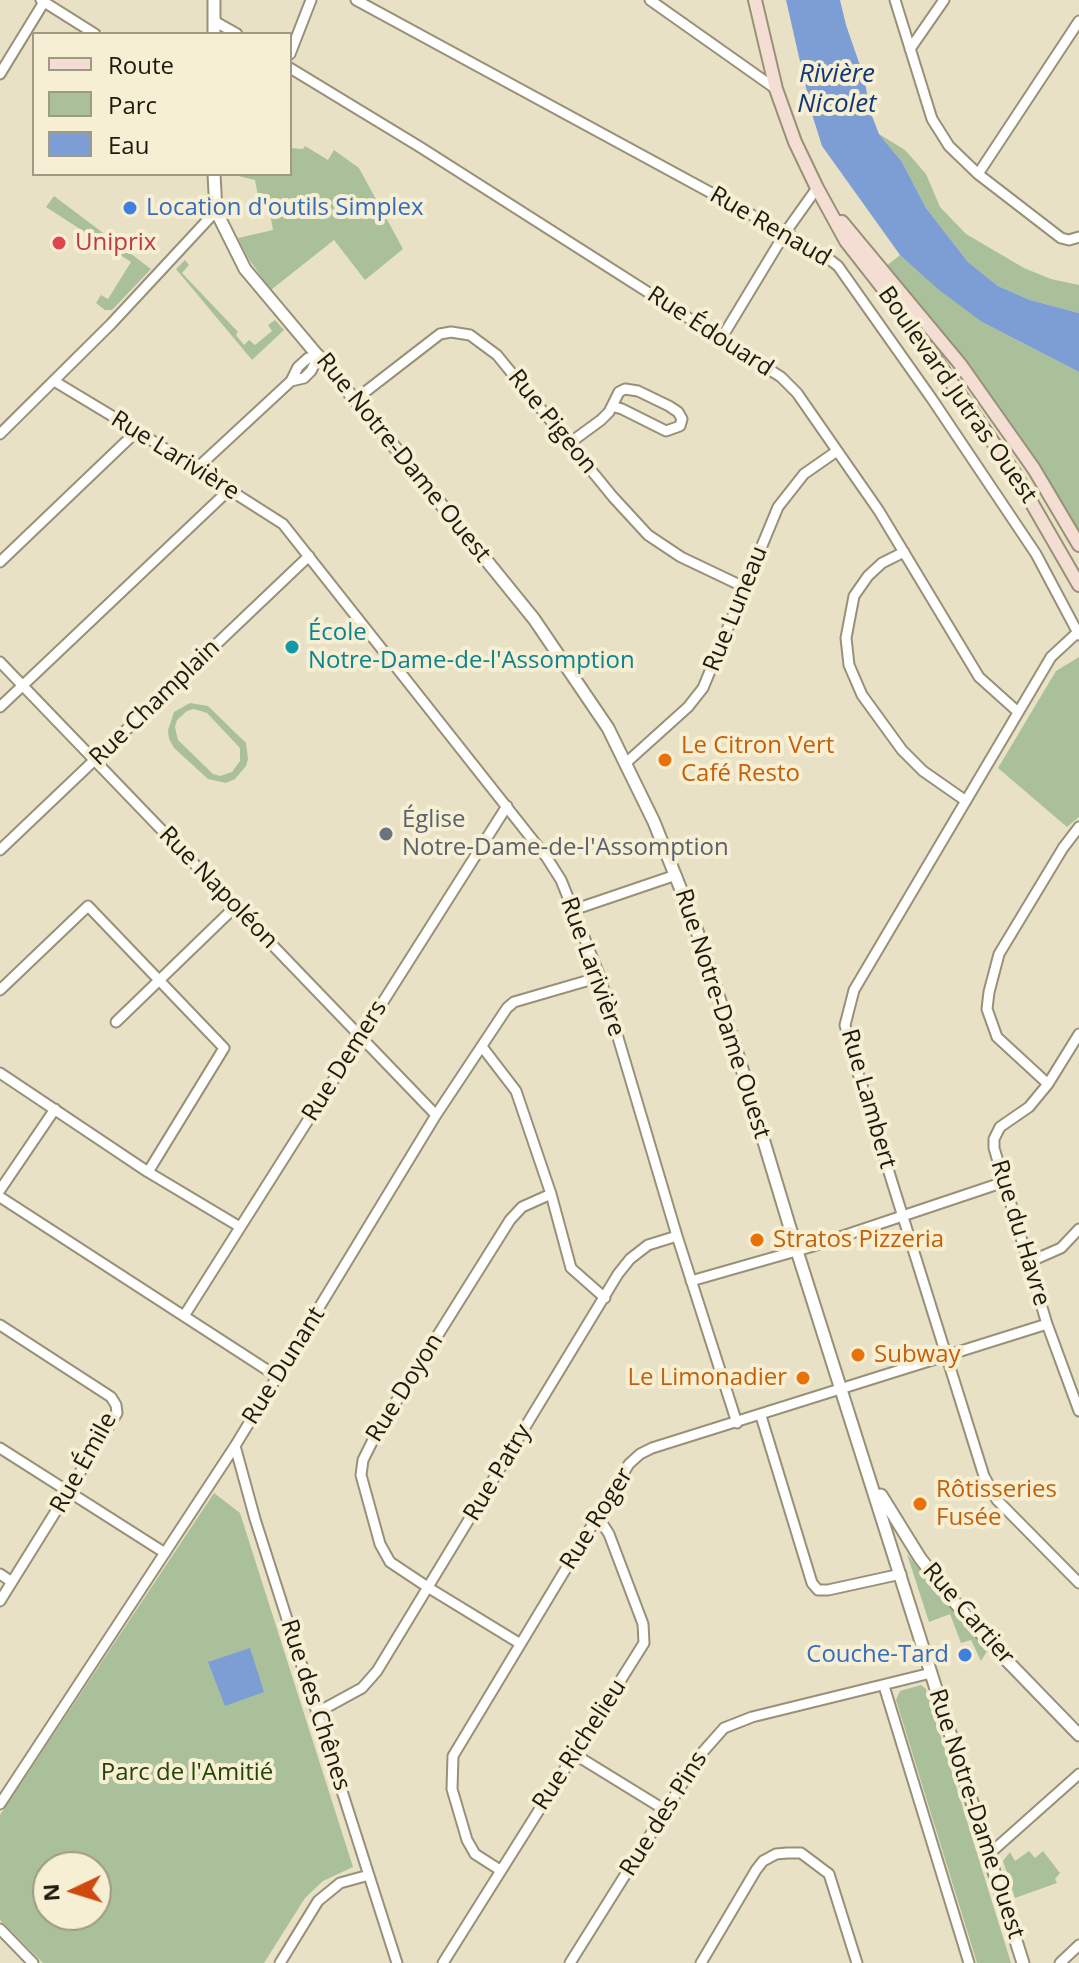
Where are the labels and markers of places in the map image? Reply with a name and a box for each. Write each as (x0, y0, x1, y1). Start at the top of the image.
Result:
place label: Location d'outils Simplex (146, 194, 423, 222)
marker: Location d'outils Simplex (121, 199, 139, 217)
place label: Uniprix (75, 229, 156, 257)
marker: Uniprix (50, 234, 68, 252)
place label: École Notre-Dame-de-l'Assomption (308, 619, 635, 675)
marker: École Notre-Dame-de-l'Assomption (283, 638, 301, 656)
place label: Le Citron Vert Café Resto (681, 732, 834, 788)
marker: Le Citron Vert Café Resto (656, 751, 674, 769)
place label: Église Notre-Dame-de-l'Assomption (402, 806, 729, 862)
marker: Église Notre-Dame-de-l'Assomption (377, 825, 395, 843)
place label: Stratos Pizzeria (773, 1226, 944, 1254)
marker: Stratos Pizzeria (748, 1231, 766, 1249)
place label: Subway (874, 1341, 961, 1369)
marker: Subway (849, 1346, 867, 1364)
place label: Le Limonadier (627, 1364, 787, 1392)
marker: Le Limonadier (794, 1369, 812, 1387)
place label: Rôtisseries Fusée (936, 1476, 1057, 1532)
marker: Rôtisseries Fusée (911, 1495, 929, 1513)
place label: Couche-Tard (806, 1641, 949, 1669)
marker: Couche-Tard (956, 1646, 974, 1664)

